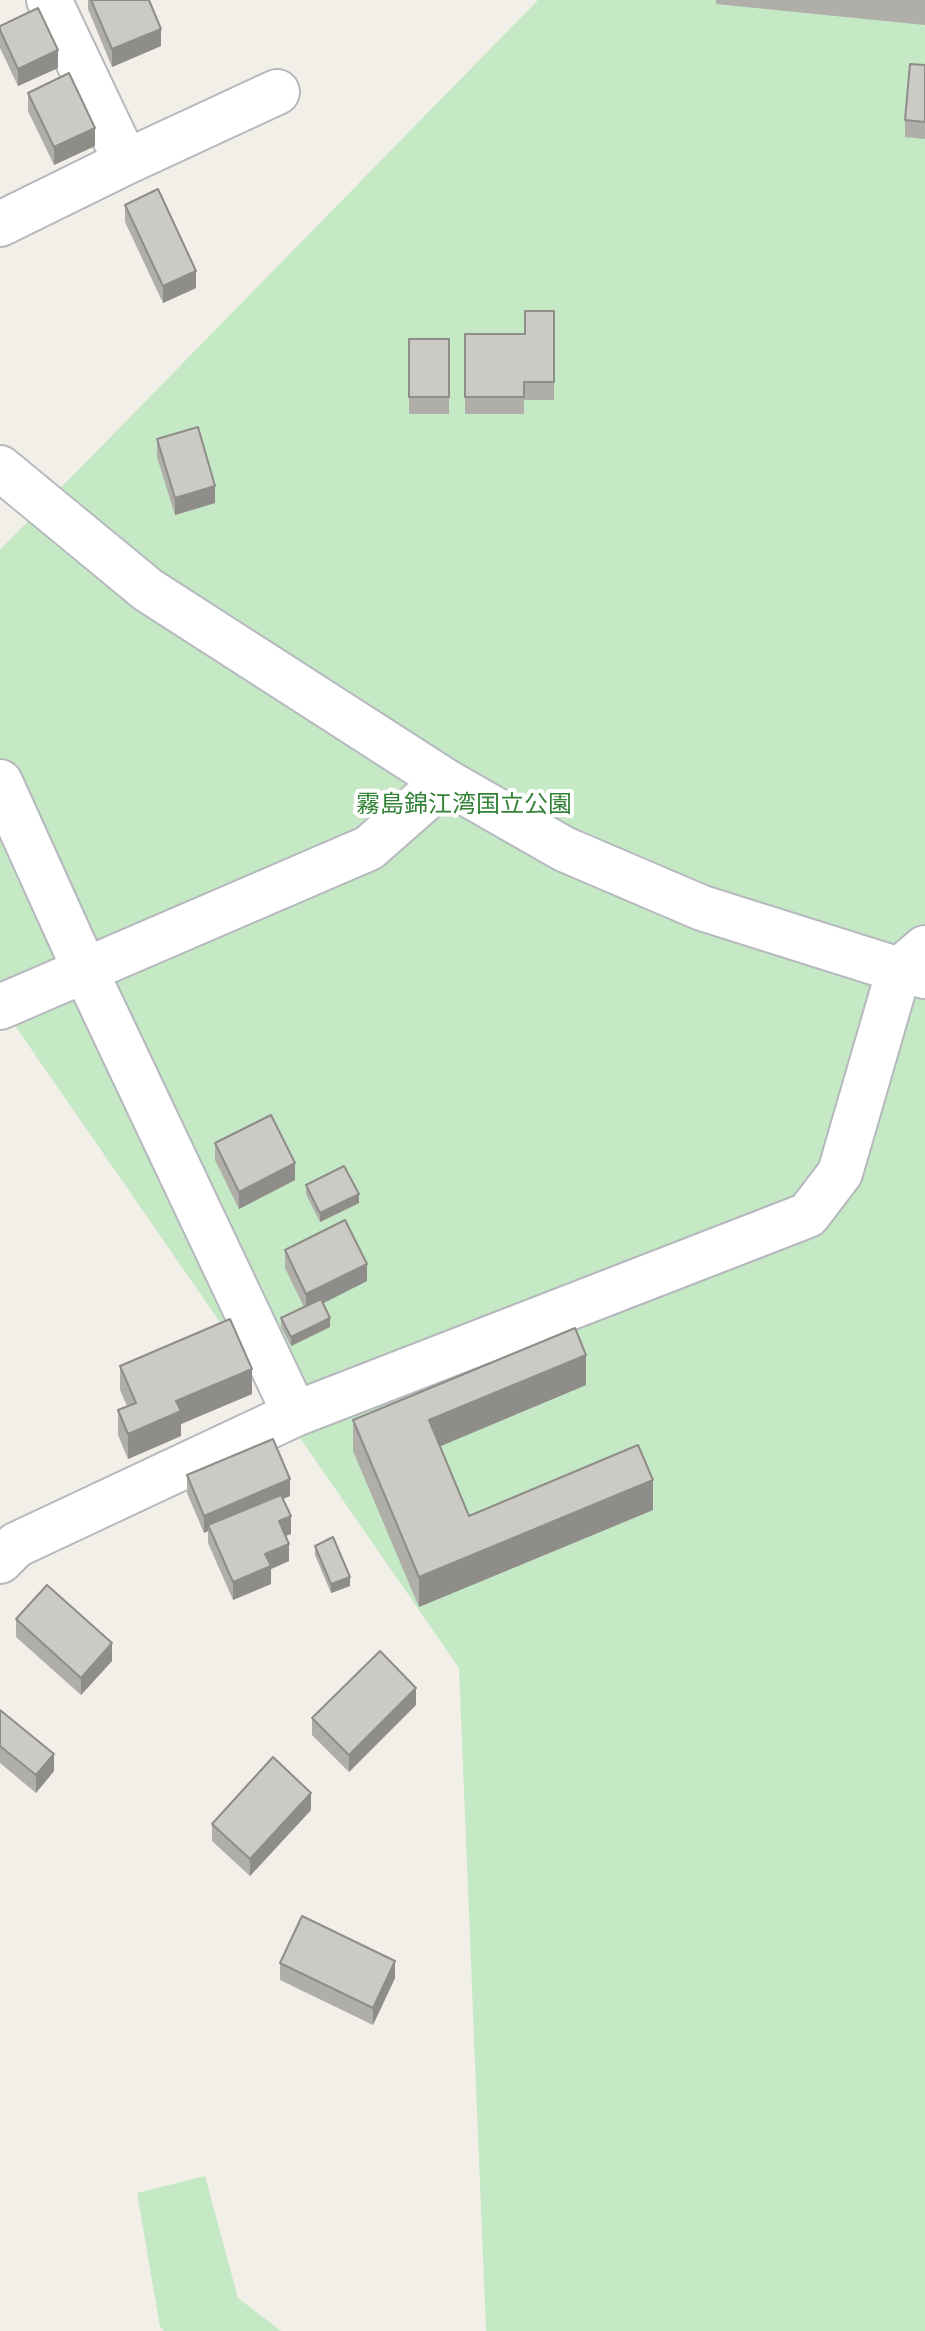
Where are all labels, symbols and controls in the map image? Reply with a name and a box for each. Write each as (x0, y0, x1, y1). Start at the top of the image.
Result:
park label: 霧島錦江湾国立公園 (356, 791, 572, 819)

